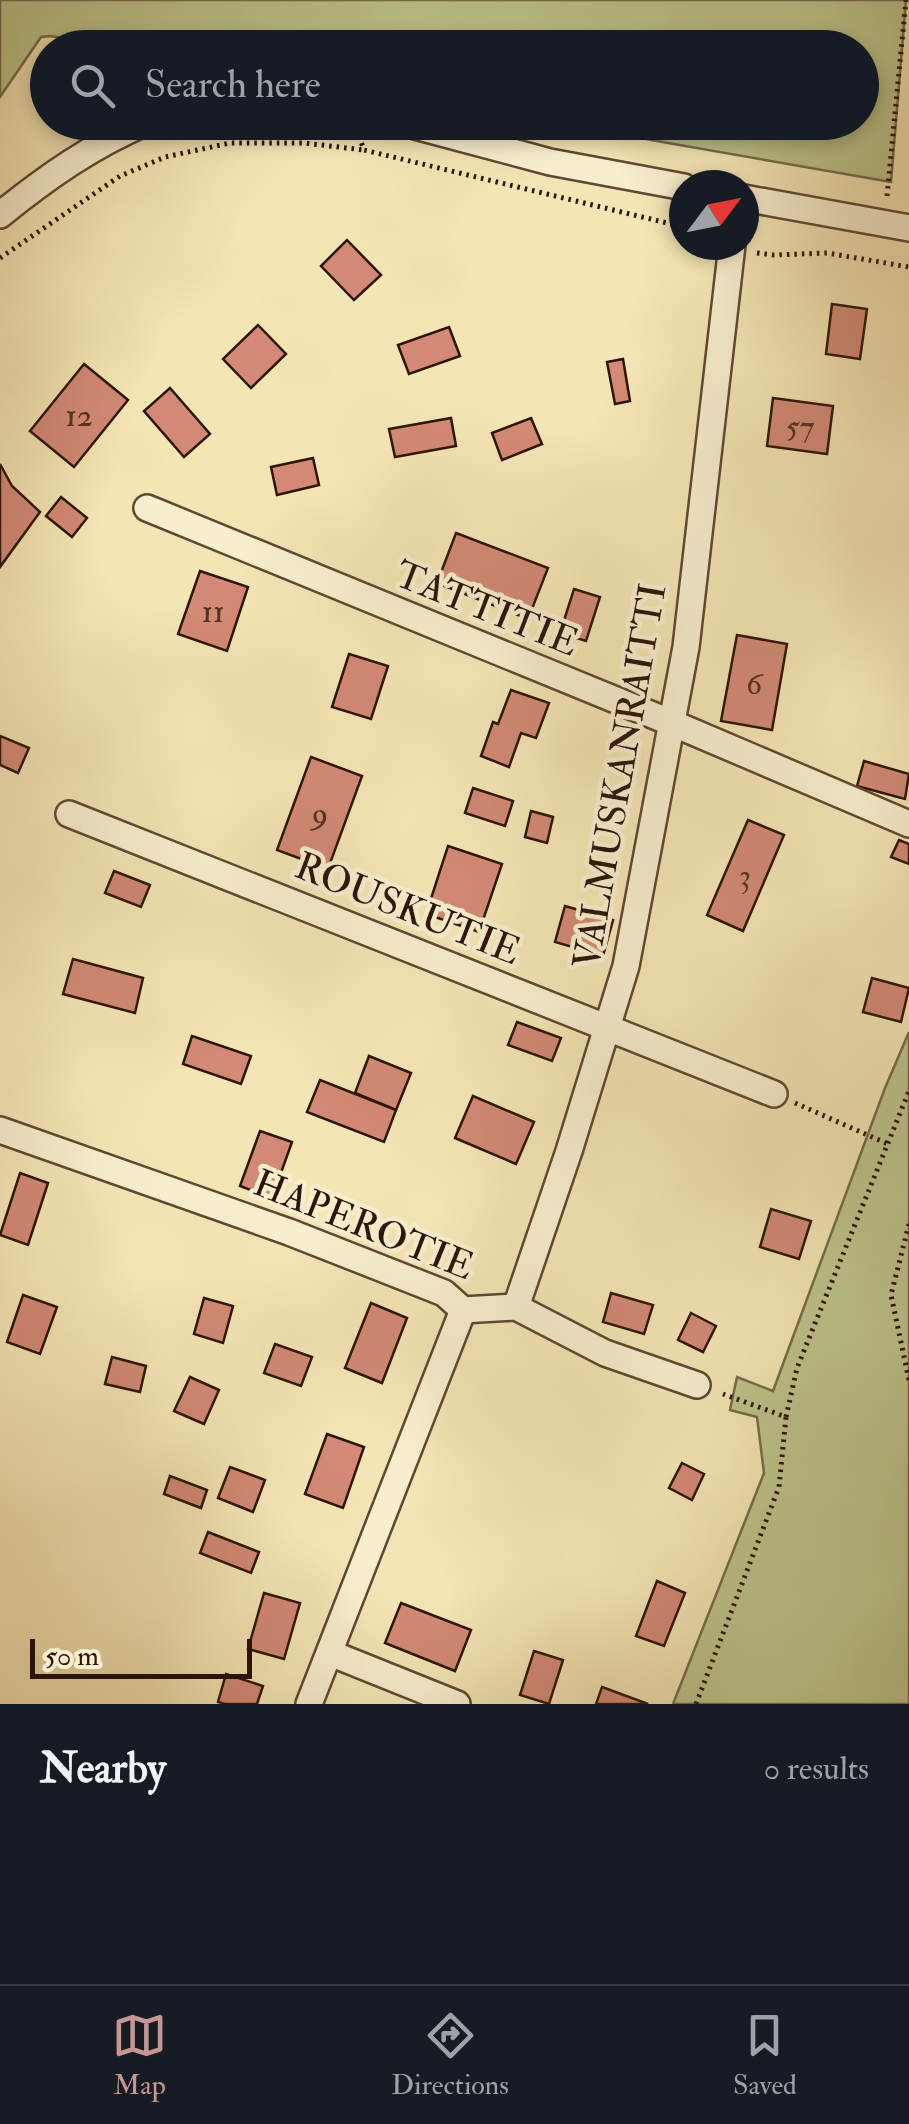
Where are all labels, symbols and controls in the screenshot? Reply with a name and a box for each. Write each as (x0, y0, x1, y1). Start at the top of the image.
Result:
search box (30, 30, 879, 140)
icon: search (65, 58, 120, 113)
text: Search here (145, 61, 321, 109)
north arrow (669, 170, 759, 260)
house number: 12 (65, 396, 93, 436)
house number: 57 (786, 407, 815, 447)
street label: TATTITIE (388, 550, 585, 667)
street label: VALMUSKANRAITTI (562, 580, 677, 972)
house number: 11 (202, 592, 224, 632)
house number: 6 (746, 664, 764, 704)
house number: 9 (310, 794, 328, 834)
street label: ROUSKUTIE (288, 842, 527, 976)
house number: 3 (739, 856, 751, 896)
street label: HAPEROTIE (247, 1159, 481, 1291)
scale bar (30, 1634, 252, 1678)
text: 50 m (45, 1639, 99, 1674)
text: Nearby (40, 1743, 166, 1795)
text: 0 results (764, 1749, 869, 1789)
tab: Map (112, 2008, 167, 2103)
tab: Directions (391, 2008, 509, 2103)
tab: Saved (733, 2008, 797, 2103)

